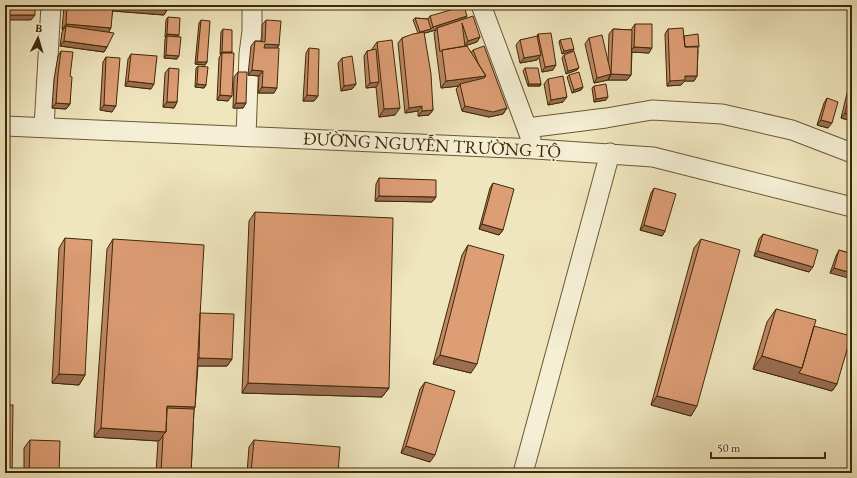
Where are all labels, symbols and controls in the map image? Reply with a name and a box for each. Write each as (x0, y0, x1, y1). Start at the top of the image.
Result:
north arrow (18, 18, 58, 58)
text: B (35, 21, 43, 35)
street label: ĐƯỜNG NGUYỄN TRƯỜNG TỘ (302, 125, 562, 163)
scale bar (711, 434, 825, 460)
text: 50 m (717, 440, 741, 456)

